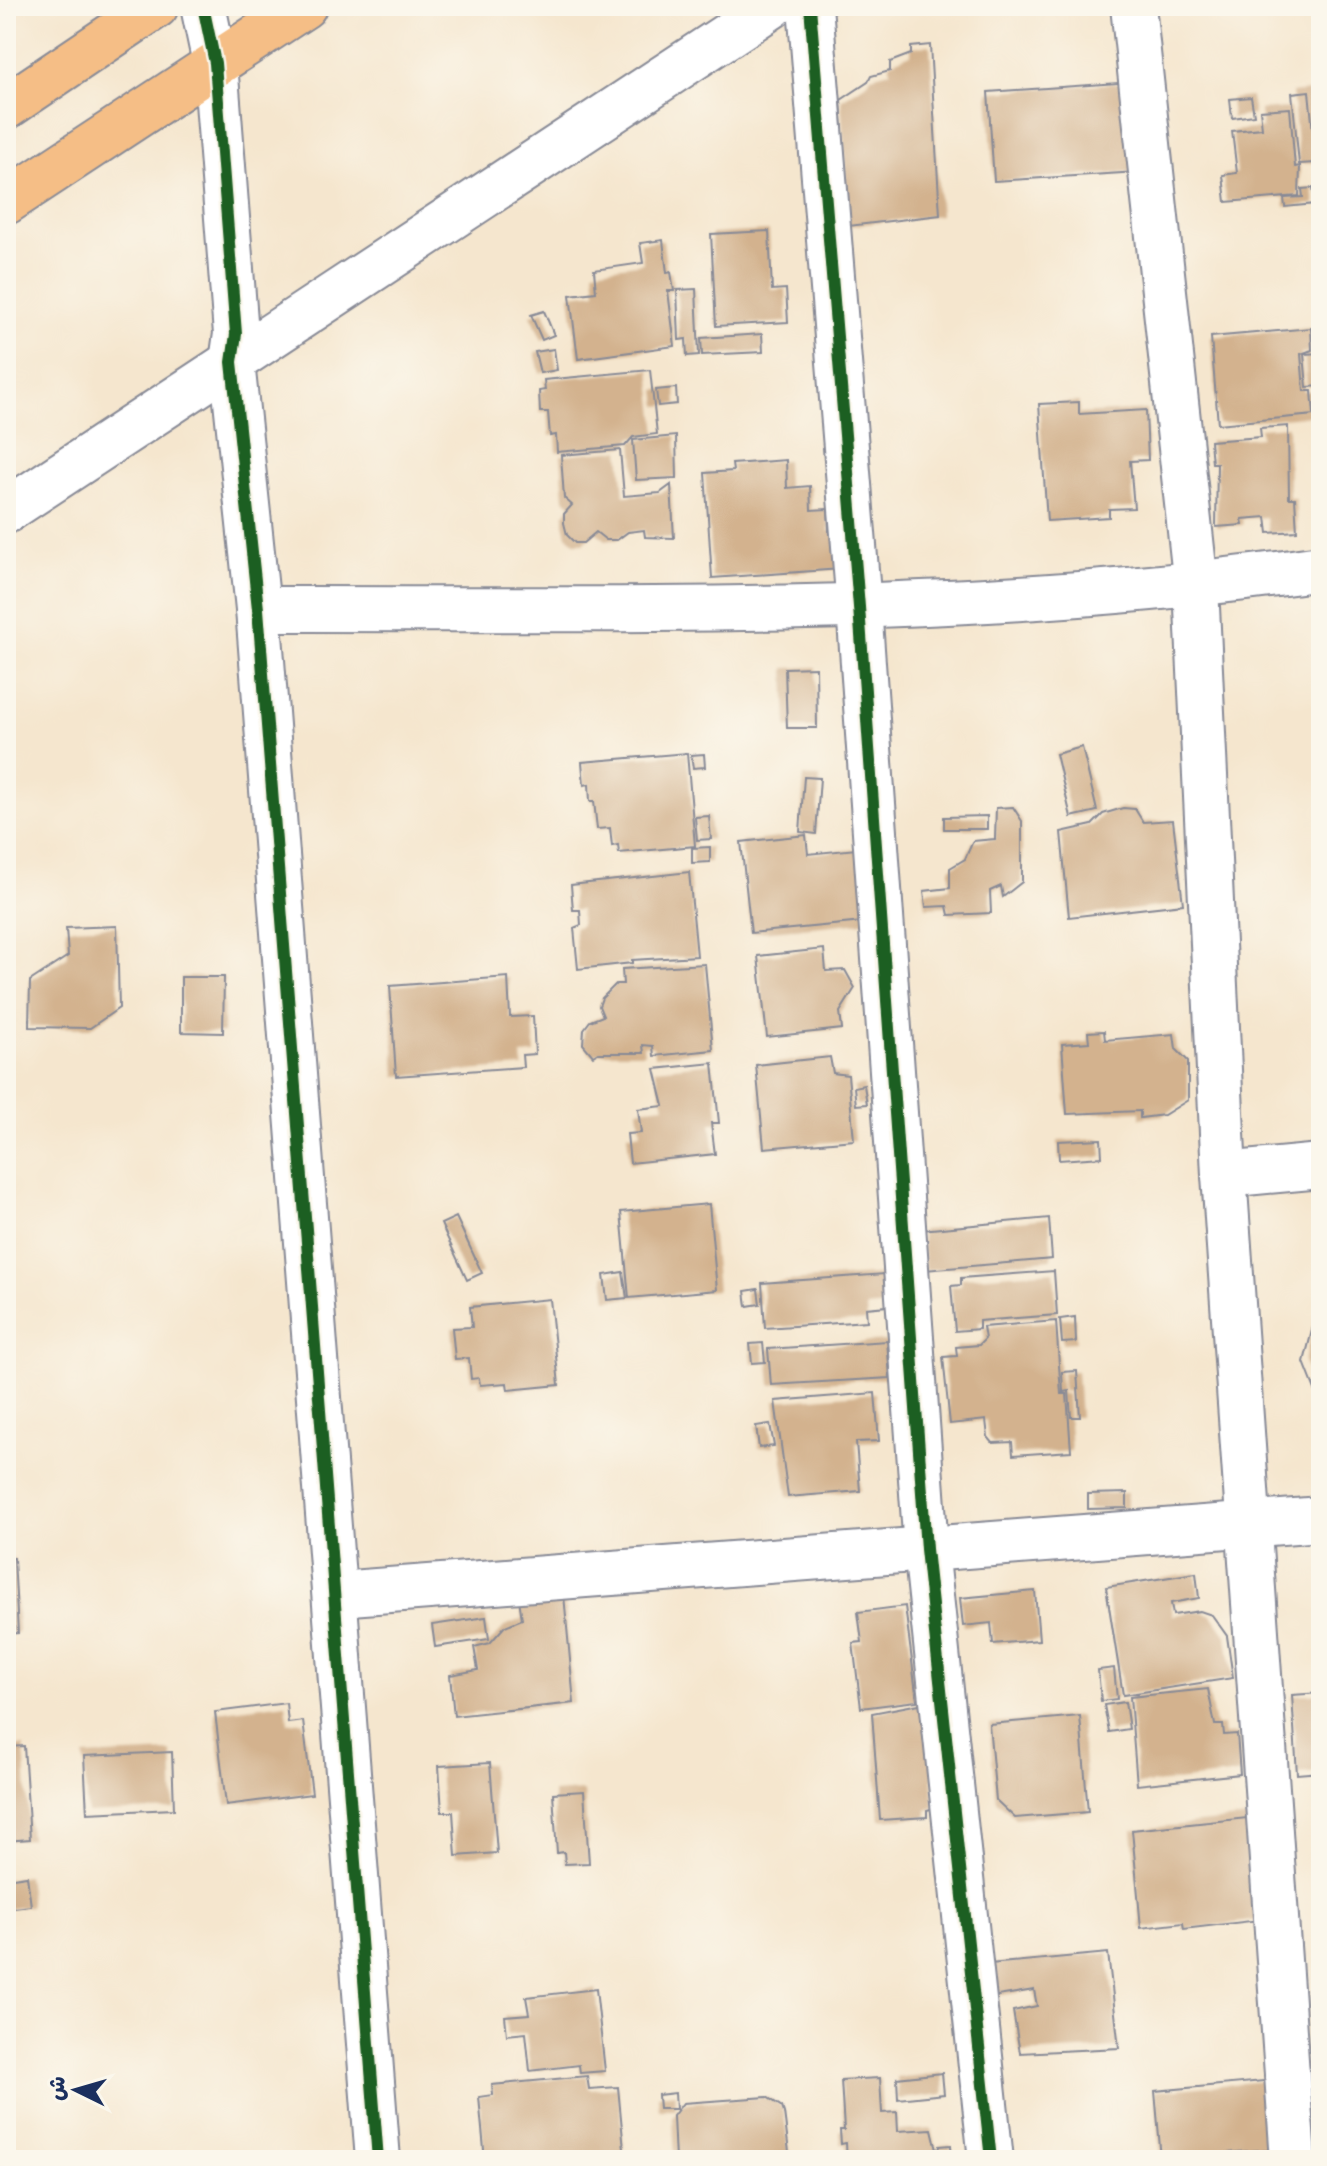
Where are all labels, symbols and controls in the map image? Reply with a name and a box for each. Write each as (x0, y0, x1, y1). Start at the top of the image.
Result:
north arrow (36, 2050, 116, 2130)
text: ش (42, 2075, 76, 2102)

